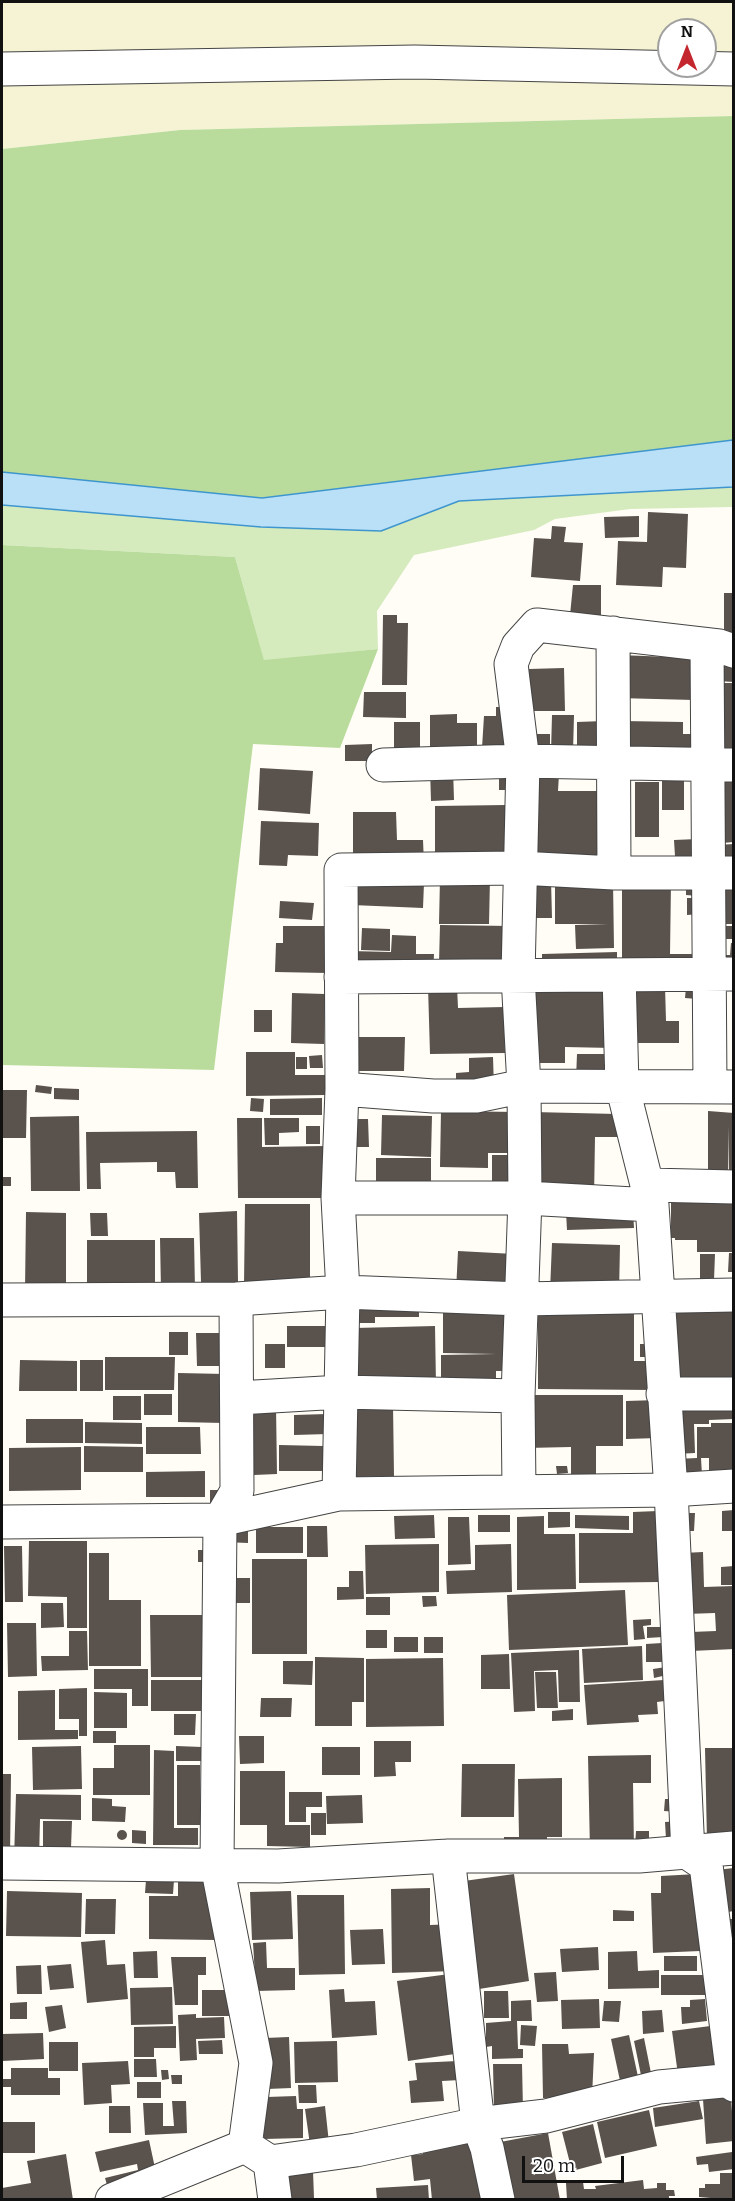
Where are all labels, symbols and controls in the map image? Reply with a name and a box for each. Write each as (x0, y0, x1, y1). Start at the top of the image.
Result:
north arrow (657, 18, 717, 78)
text: N (681, 22, 693, 41)
scale bar (525, 2144, 627, 2182)
text: 20 m (533, 2155, 575, 2177)

